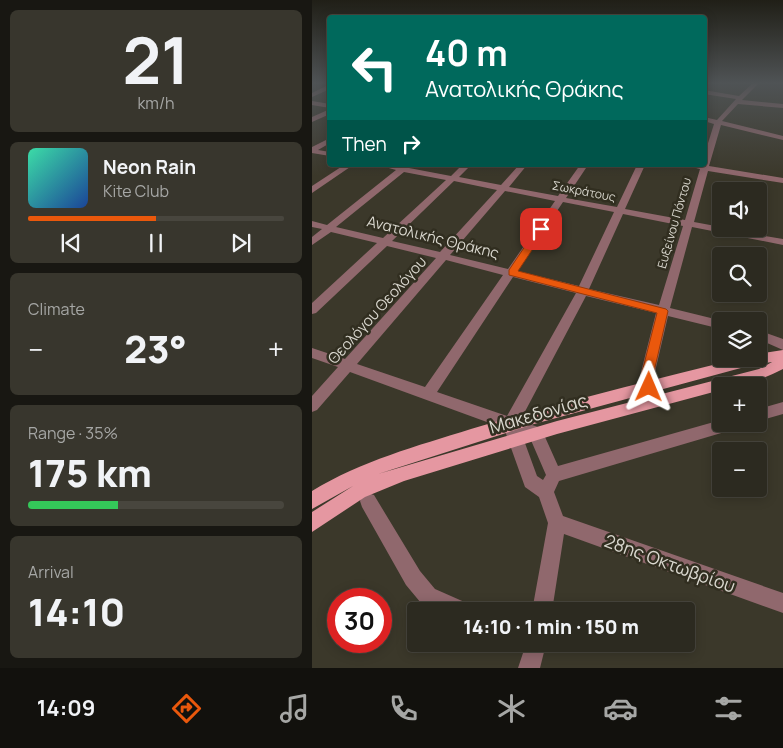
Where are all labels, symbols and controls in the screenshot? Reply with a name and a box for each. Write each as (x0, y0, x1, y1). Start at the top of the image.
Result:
text: 21 (122, 15, 190, 104)
text: 40 m (425, 29, 508, 77)
icon: left (342, 35, 407, 100)
text: Ανατολικής Θράκης (425, 74, 624, 104)
text: km/h (137, 92, 175, 114)
icon: right (397, 130, 425, 158)
text: Then (342, 131, 387, 157)
text: Neon Rain (103, 154, 196, 180)
street label: Ευξείνου Πόντου (653, 176, 695, 270)
street label: Σωκράτους (551, 177, 617, 206)
text: Kite Club (103, 180, 169, 202)
map controls (712, 182, 767, 497)
button: sound (712, 182, 767, 237)
pin (520, 208, 562, 250)
street label: Ανατολικής Θράκης (365, 210, 501, 264)
icon: arrive (527, 215, 555, 243)
icon: previous (57, 229, 85, 257)
icon: pause (142, 229, 170, 257)
icon: next (227, 229, 255, 257)
button: search (712, 247, 767, 302)
street label: Θεολόγου Θεολόγου (323, 252, 431, 368)
text: Climate (28, 298, 85, 320)
button: layers (712, 312, 767, 367)
text: 23° (124, 322, 187, 374)
text: − (28, 330, 43, 368)
text: + (268, 330, 284, 368)
position arrow (622, 360, 674, 412)
button: + (712, 377, 767, 432)
street label: Μακεδονίας (486, 388, 590, 438)
text: Range · 35% (28, 422, 118, 444)
button: − (712, 442, 767, 497)
text: 175 km (28, 446, 152, 498)
street label: 28ης Οκτωβρίου (601, 528, 739, 598)
text: Arrival (28, 561, 74, 583)
text: 14:10 (28, 585, 125, 637)
speed limit sign: 30 (327, 588, 392, 653)
text: 14:10 · 1 min · 150 m (463, 614, 639, 640)
icon: directions (169, 691, 204, 726)
icon: music (277, 691, 312, 726)
icon: phone (386, 691, 421, 726)
icon: climate (494, 691, 529, 726)
icon: car (603, 691, 638, 726)
icon: filters (711, 691, 746, 726)
text: 14:09 (37, 693, 95, 723)

